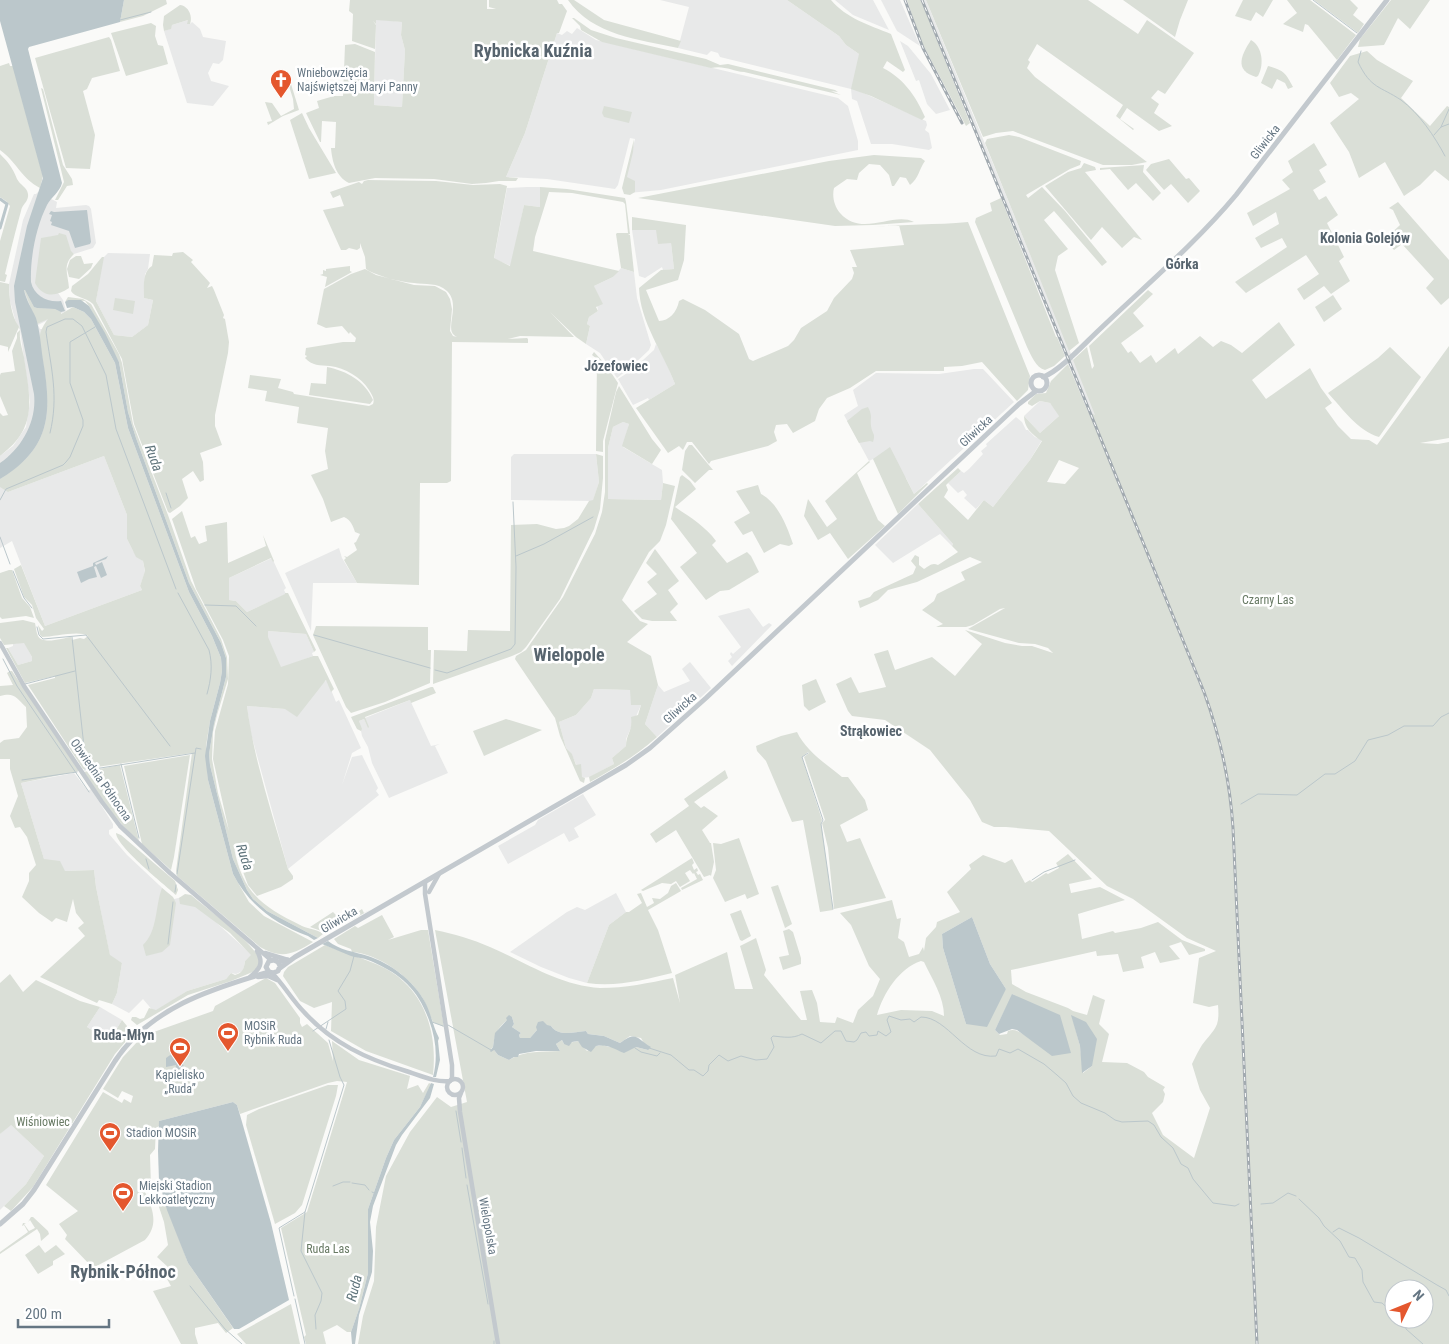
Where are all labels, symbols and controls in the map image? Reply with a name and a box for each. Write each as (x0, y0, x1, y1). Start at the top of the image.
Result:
district label: Rybnicka Kuźnia (474, 40, 592, 61)
place label: Wniebowzięcia Najświętszej Maryi Panny (297, 66, 418, 94)
church icon: Wniebowzięcia Najświętszej Maryi Panny (269, 68, 293, 99)
street label: Gliwicka (1247, 122, 1283, 162)
district label: Kolonia Golejów (1320, 230, 1410, 246)
district label: Górka (1165, 256, 1199, 272)
district label: Józefowiec (584, 358, 648, 374)
street label: Gliwicka (957, 412, 996, 450)
water label: Ruda (142, 443, 166, 473)
park label: Czarny Las (1242, 593, 1294, 607)
district label: Wielopole (533, 644, 605, 665)
street label: Gliwicka (661, 689, 700, 727)
district label: Strąkowiec (840, 723, 903, 739)
street label: Obwiednia Północna (67, 736, 135, 824)
water label: Ruda (233, 842, 257, 872)
street label: Gliwicka (318, 904, 360, 936)
place label: MOSiR Rybnik Ruda (244, 1019, 302, 1047)
sports icon: MOSiR Rybnik Ruda (216, 1021, 240, 1052)
district label: Ruda-Młyn (94, 1027, 155, 1043)
sports icon: Kąpielisko „Ruda” (168, 1036, 192, 1067)
place label: Kąpielisko „Ruda” (155, 1068, 205, 1096)
park label: Wiśniowiec (16, 1115, 70, 1129)
sports icon: Stadion MOSiR (98, 1121, 122, 1152)
place label: Stadion MOSiR (126, 1126, 197, 1140)
place label: Miejski Stadion Lekkoatletyczny (139, 1179, 215, 1207)
sports icon: Miejski Stadion Lekkoatletyczny (111, 1181, 135, 1212)
street label: Wielopolska (476, 1196, 500, 1256)
park label: Ruda Las (306, 1242, 350, 1256)
district label: Rybnik-Północ (70, 1261, 176, 1282)
water label: Ruda (343, 1273, 365, 1303)
north arrow (1384, 1279, 1434, 1329)
text: N (1410, 1287, 1427, 1304)
scale bar (18, 1296, 109, 1328)
text: 200 m (25, 1305, 62, 1323)

